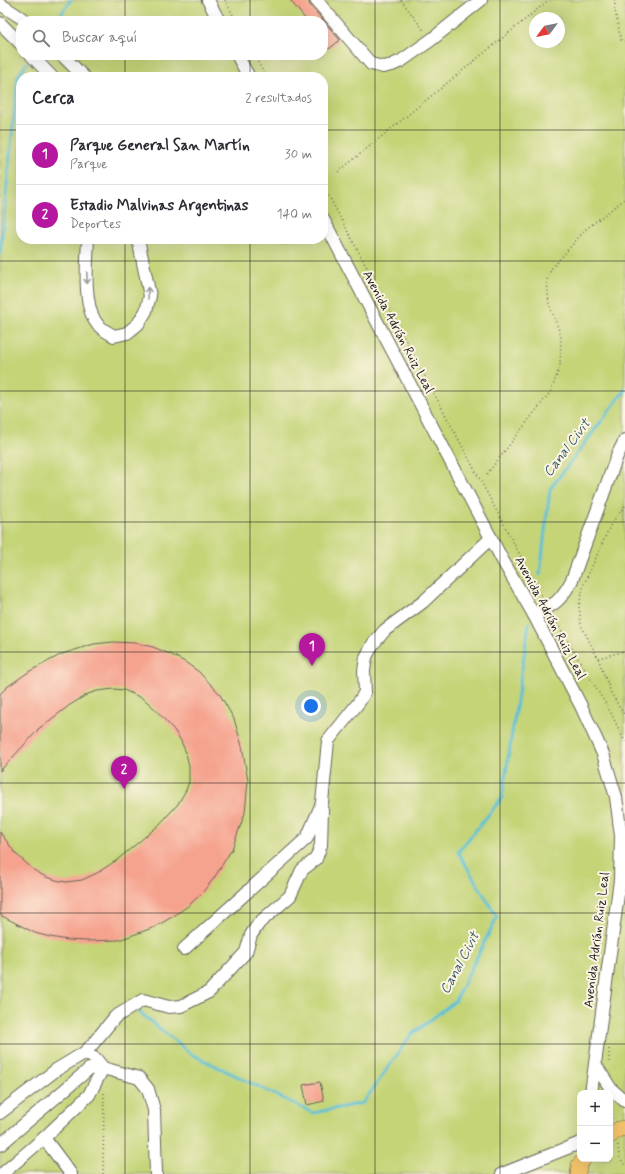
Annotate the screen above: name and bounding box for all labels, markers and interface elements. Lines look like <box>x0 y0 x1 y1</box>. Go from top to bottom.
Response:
north arrow <box>529 12 565 48</box>
search box <box>16 16 328 60</box>
icon: search <box>30 27 52 49</box>
text: Buscar aquí <box>62 28 137 48</box>
text: Cerca <box>32 87 75 109</box>
text: 2 resultados <box>245 90 312 107</box>
text: Parque General San Martín <box>70 136 250 156</box>
text: 1 <box>42 146 48 163</box>
text: 30 m <box>285 146 312 163</box>
text: Parque <box>70 156 107 173</box>
text: Estadio Malvinas Argentinas <box>70 196 248 216</box>
text: 2 <box>42 206 48 223</box>
text: 140 m <box>277 206 312 223</box>
text: Deportes <box>70 216 121 233</box>
street label: Avenida Adrián Ruiz Leal <box>358 268 438 396</box>
one-way arrow <box>84 271 91 284</box>
one-way arrow <box>145 287 152 300</box>
water label: Canal Civit <box>539 414 595 481</box>
street label: Avenida Adrián Ruiz Leal <box>510 554 590 682</box>
pin: 1 <box>299 633 325 666</box>
your location <box>301 696 321 716</box>
pin: 2 <box>111 756 137 789</box>
street label: Avenida Adrián Ruiz Leal <box>580 871 614 1009</box>
water label: Canal Civit <box>436 928 485 997</box>
map controls <box>577 1090 613 1162</box>
button: + <box>577 1090 613 1126</box>
button: − <box>577 1126 613 1162</box>

